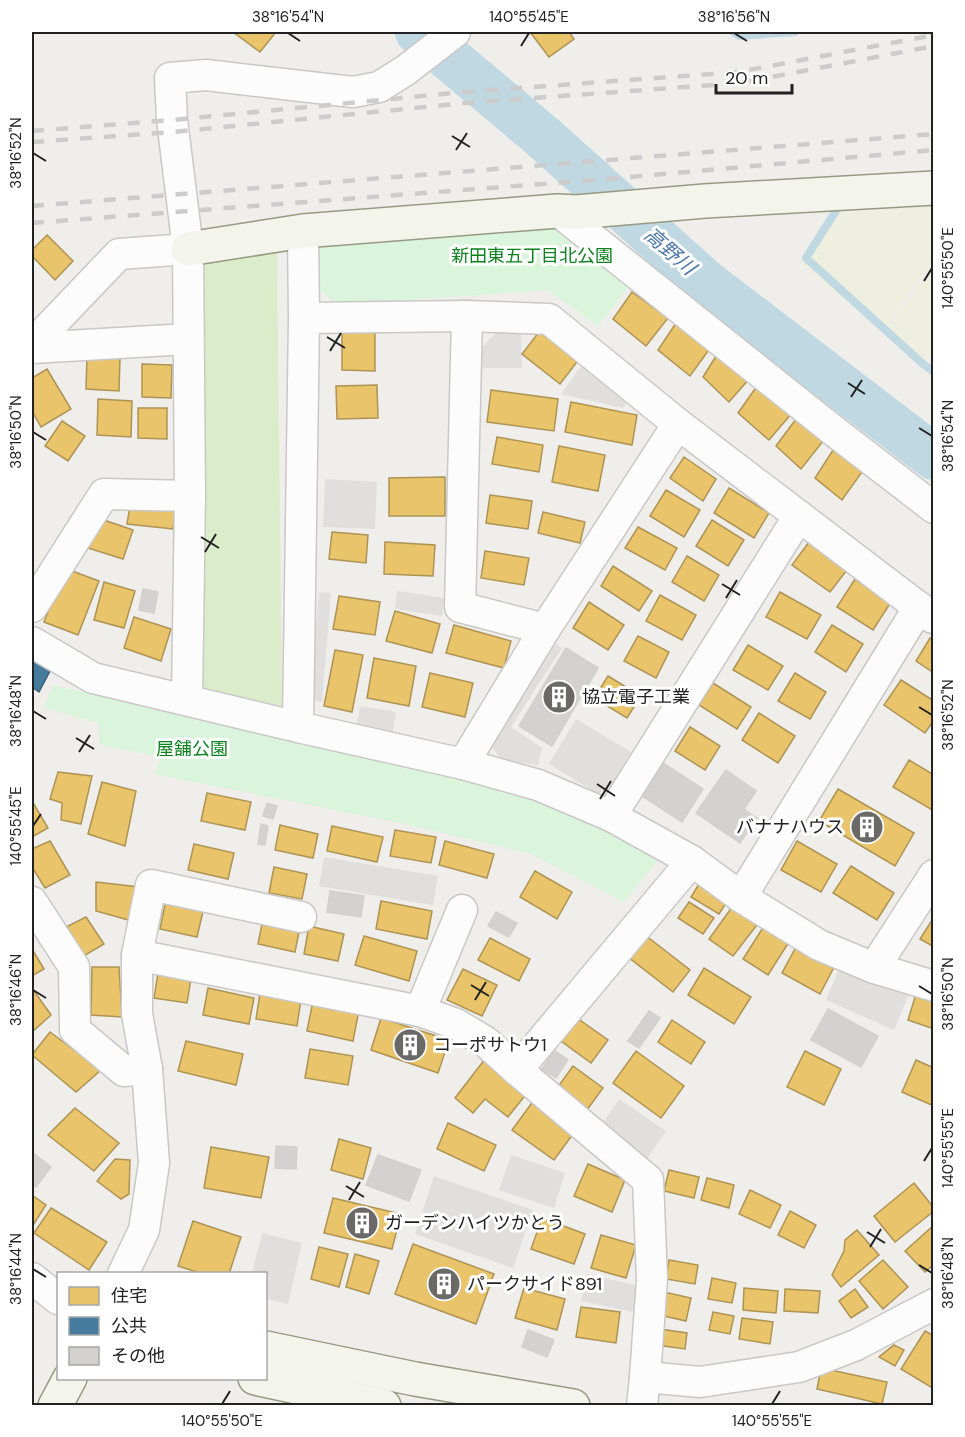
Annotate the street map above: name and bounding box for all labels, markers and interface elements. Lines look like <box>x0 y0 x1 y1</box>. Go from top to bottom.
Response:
text: 38°16'54"N <box>252 7 324 27</box>
text: 140°55'45"E <box>489 7 569 27</box>
text: 38°16'56"N <box>698 7 770 27</box>
scale bar <box>716 57 792 95</box>
text: 20 m <box>725 66 768 90</box>
text: 38°16'52"N <box>6 117 26 189</box>
water label: 高野川 <box>639 222 703 282</box>
text: 140°55'50"E <box>938 227 958 309</box>
park label: 新田東五丁目北公園 <box>451 244 613 268</box>
text: 38°16'50"N <box>6 395 26 469</box>
text: 38°16'54"N <box>938 400 958 472</box>
text: 38°16'48"N <box>6 675 26 747</box>
building icon: 協立電子工業 <box>541 679 577 715</box>
text: 38°16'52"N <box>938 679 958 751</box>
place label: 協立電子工業 <box>582 685 690 709</box>
park label: 屋舗公園 <box>156 737 228 761</box>
text: 140°55'45"E <box>6 786 26 866</box>
building icon: バナナハウス <box>849 809 885 845</box>
place label: バナナハウス <box>736 815 844 839</box>
text: 38°16'46"N <box>6 954 26 1026</box>
text: 38°16'50"N <box>938 957 958 1031</box>
building icon: コーポサトウ1 <box>392 1027 428 1063</box>
place label: コーポサトウ1 <box>433 1033 547 1057</box>
text: 140°55'55"E <box>938 1108 958 1188</box>
building icon: ガーデンハイツかとう <box>344 1205 380 1241</box>
place label: ガーデンハイツかとう <box>385 1211 565 1235</box>
text: 38°16'44"N <box>6 1233 26 1305</box>
text: 38°16'48"N <box>938 1237 958 1309</box>
building icon: パークサイド891 <box>426 1266 462 1302</box>
legend <box>57 1272 267 1380</box>
place label: パークサイド891 <box>467 1272 602 1296</box>
text: 住宅 <box>111 1284 147 1308</box>
text: 公共 <box>111 1314 147 1338</box>
text: その他 <box>111 1344 165 1368</box>
text: 140°55'50"E <box>181 1411 263 1431</box>
text: 140°55'55"E <box>732 1411 812 1431</box>

